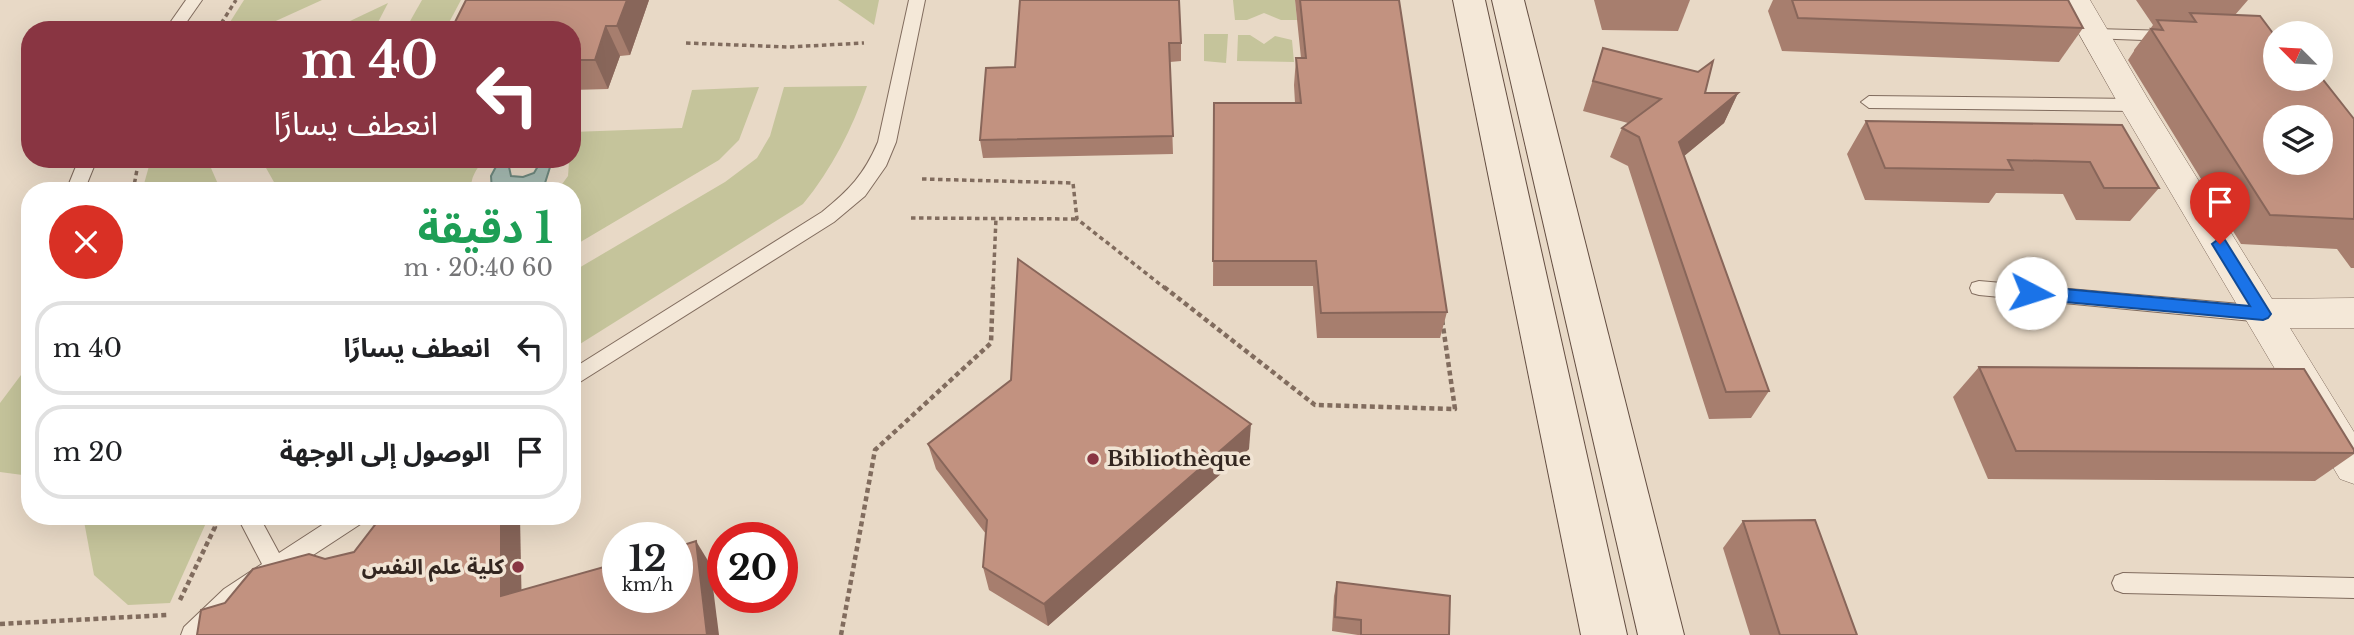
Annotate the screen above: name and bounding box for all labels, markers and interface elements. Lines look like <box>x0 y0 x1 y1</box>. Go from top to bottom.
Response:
north arrow <box>2263 21 2333 91</box>
map controls <box>2263 21 2333 175</box>
text: 40 m <box>301 30 438 91</box>
icon: left <box>462 49 553 140</box>
text: انعطف يسارًا <box>273 104 438 144</box>
button: layers <box>2263 105 2333 175</box>
pin <box>2190 172 2250 244</box>
icon: arrive <box>2201 183 2239 221</box>
text: 1 دقيقة <box>418 202 553 254</box>
button: close <box>49 205 123 279</box>
text: 60 m · 20:40 <box>404 254 553 282</box>
position arrow <box>1994 256 2068 330</box>
icon: left <box>511 329 549 367</box>
text: 40 m <box>53 332 122 364</box>
text: انعطف يسارًا <box>343 332 490 364</box>
icon: arrive <box>511 433 549 471</box>
text: 20 m <box>53 436 123 468</box>
text: الوصول إلى الوجهة <box>280 436 490 468</box>
place label: Bibliothèque <box>1107 446 1251 472</box>
marker: Bibliothèque <box>1085 451 1101 467</box>
speed limit sign: 20 <box>707 522 798 613</box>
text: 12 <box>628 537 667 580</box>
place label: كلية علم النفس <box>362 554 504 582</box>
marker: كلية علم النفس <box>510 559 526 575</box>
text: km/h <box>622 574 673 596</box>

